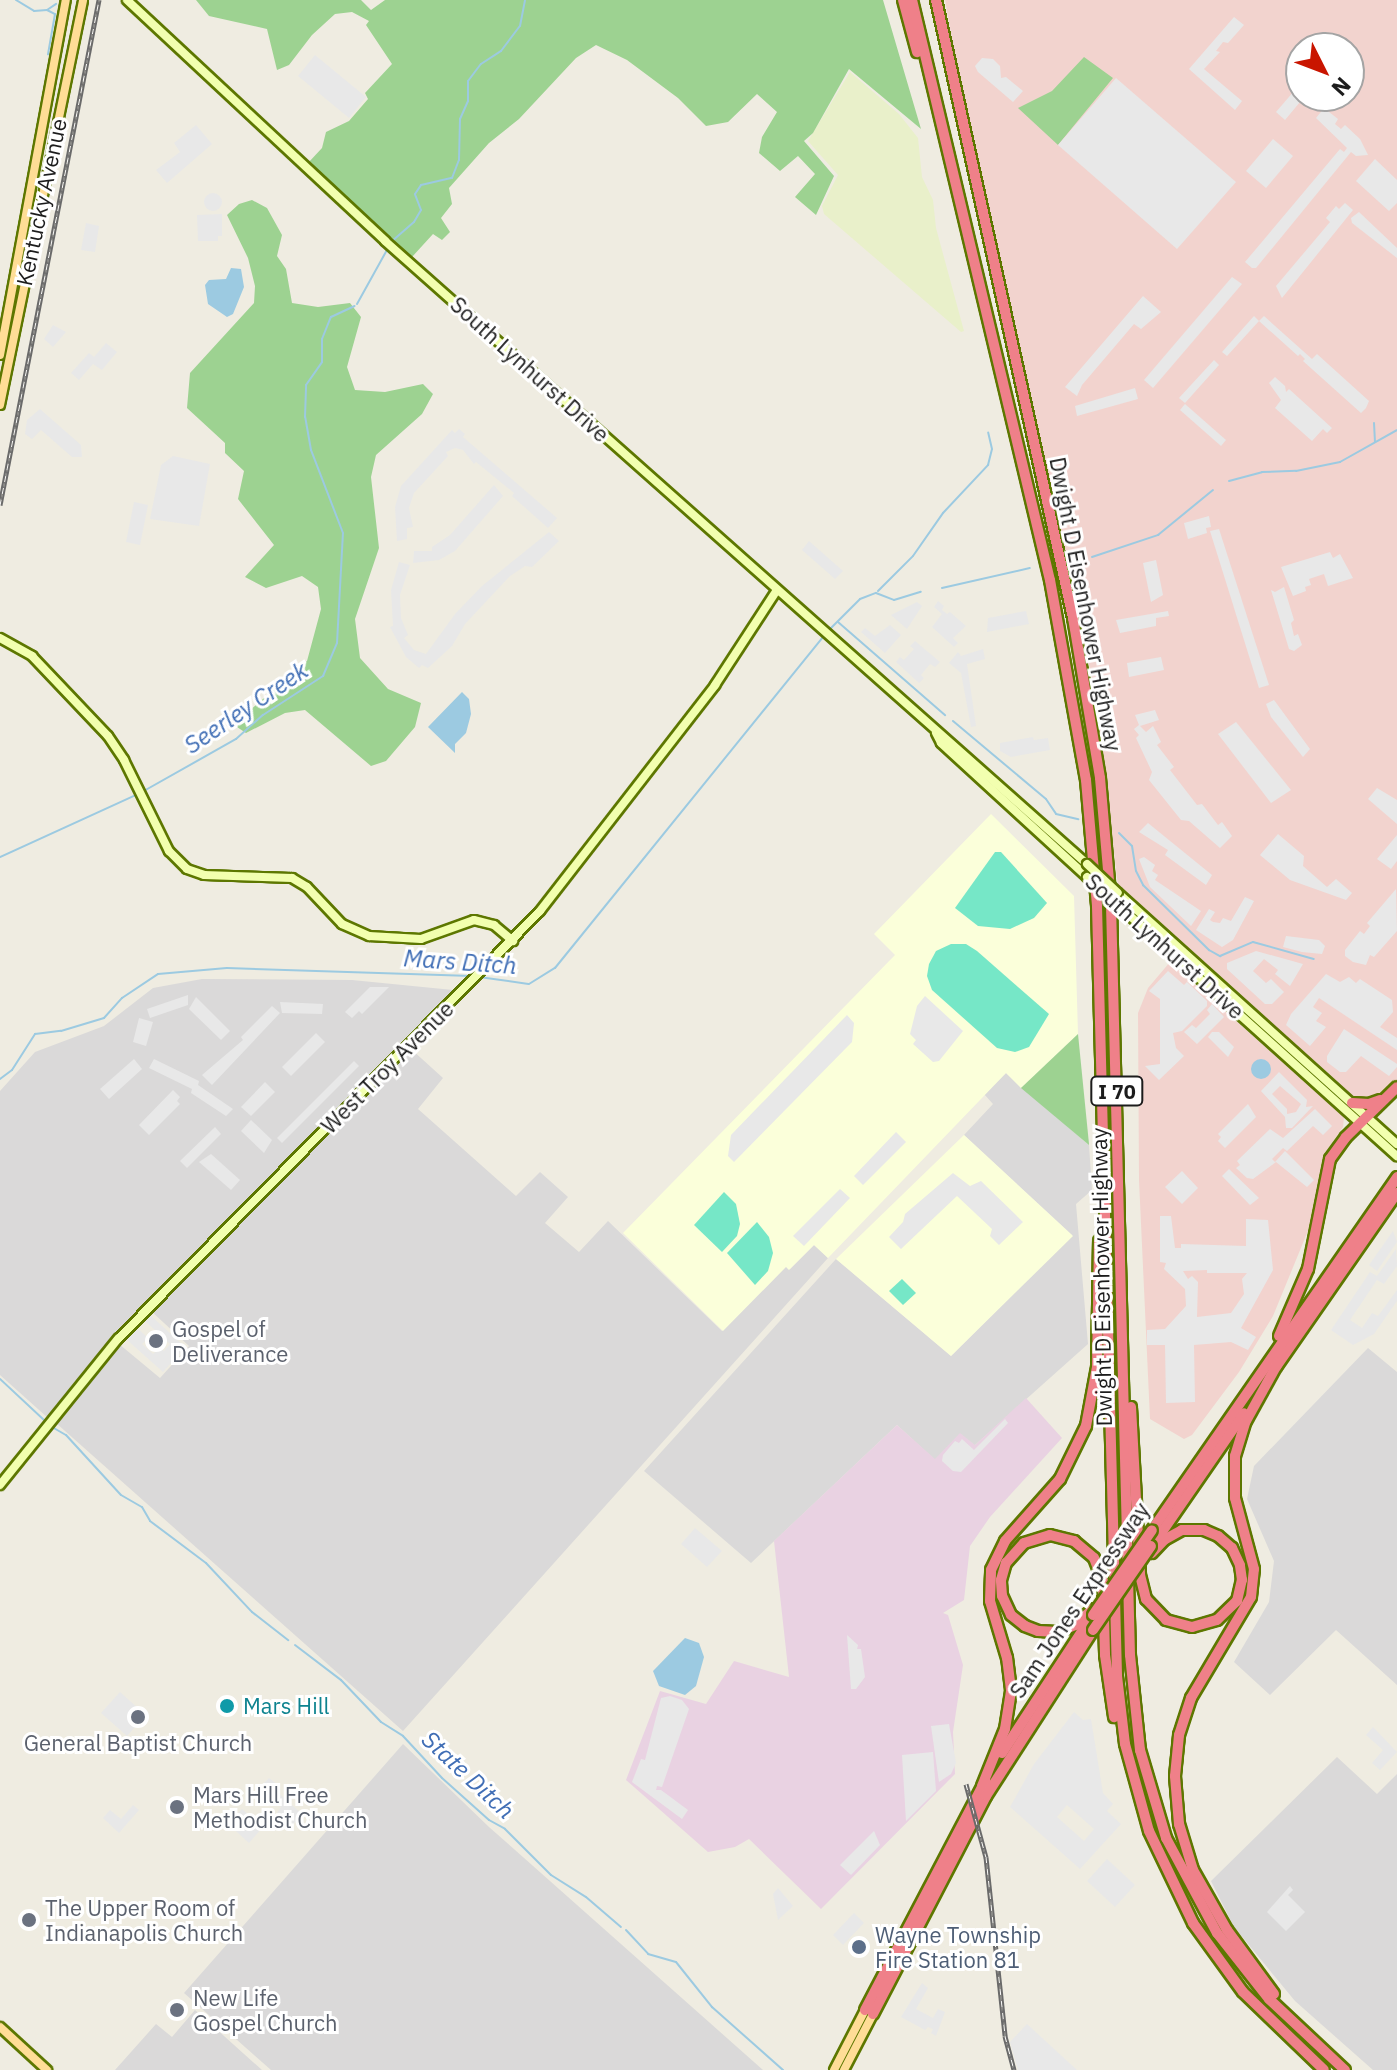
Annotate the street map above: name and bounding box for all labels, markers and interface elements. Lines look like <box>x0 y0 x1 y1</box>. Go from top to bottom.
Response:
north arrow <box>1285 32 1365 112</box>
text: N <box>1326 71 1358 103</box>
street label: Kentucky Avenue <box>10 116 72 288</box>
street label: South Lynhurst Drive <box>445 291 615 447</box>
street label: Dwight D Eisenhower Highway <box>1045 455 1127 753</box>
water label: Seerley Creek <box>179 656 313 760</box>
street label: South Lynhurst Drive <box>1080 868 1250 1024</box>
water label: Mars Ditch <box>402 944 518 980</box>
street label: West Troy Avenue <box>315 995 459 1139</box>
road number: I 70 <box>1089 1075 1145 1107</box>
street label: Dwight D Eisenhower Highway <box>1085 1127 1117 1427</box>
place label: Gospel of Deliverance <box>172 1315 288 1366</box>
marker: Gospel of Deliverance <box>147 1332 165 1350</box>
street label: Sam Jones Expressway <box>1004 1497 1154 1703</box>
place label: Mars Hill <box>243 1693 330 1719</box>
marker: Mars Hill <box>218 1697 236 1715</box>
marker: General Baptist Church <box>129 1708 147 1726</box>
water label: State Ditch <box>416 1725 520 1825</box>
place label: General Baptist Church <box>24 1730 252 1756</box>
place label: Mars Hill Free Methodist Church <box>193 1781 367 1832</box>
marker: Mars Hill Free Methodist Church <box>168 1798 186 1816</box>
place label: The Upper Room of Indianapolis Church <box>45 1894 243 1946</box>
marker: The Upper Room of Indianapolis Church <box>20 1911 38 1929</box>
place label: Wayne Township Fire Station 81 <box>875 1921 1041 1972</box>
marker: Wayne Township Fire Station 81 <box>850 1938 868 1956</box>
place label: New Life Gospel Church <box>193 1984 338 2036</box>
marker: New Life Gospel Church <box>168 2001 186 2019</box>

